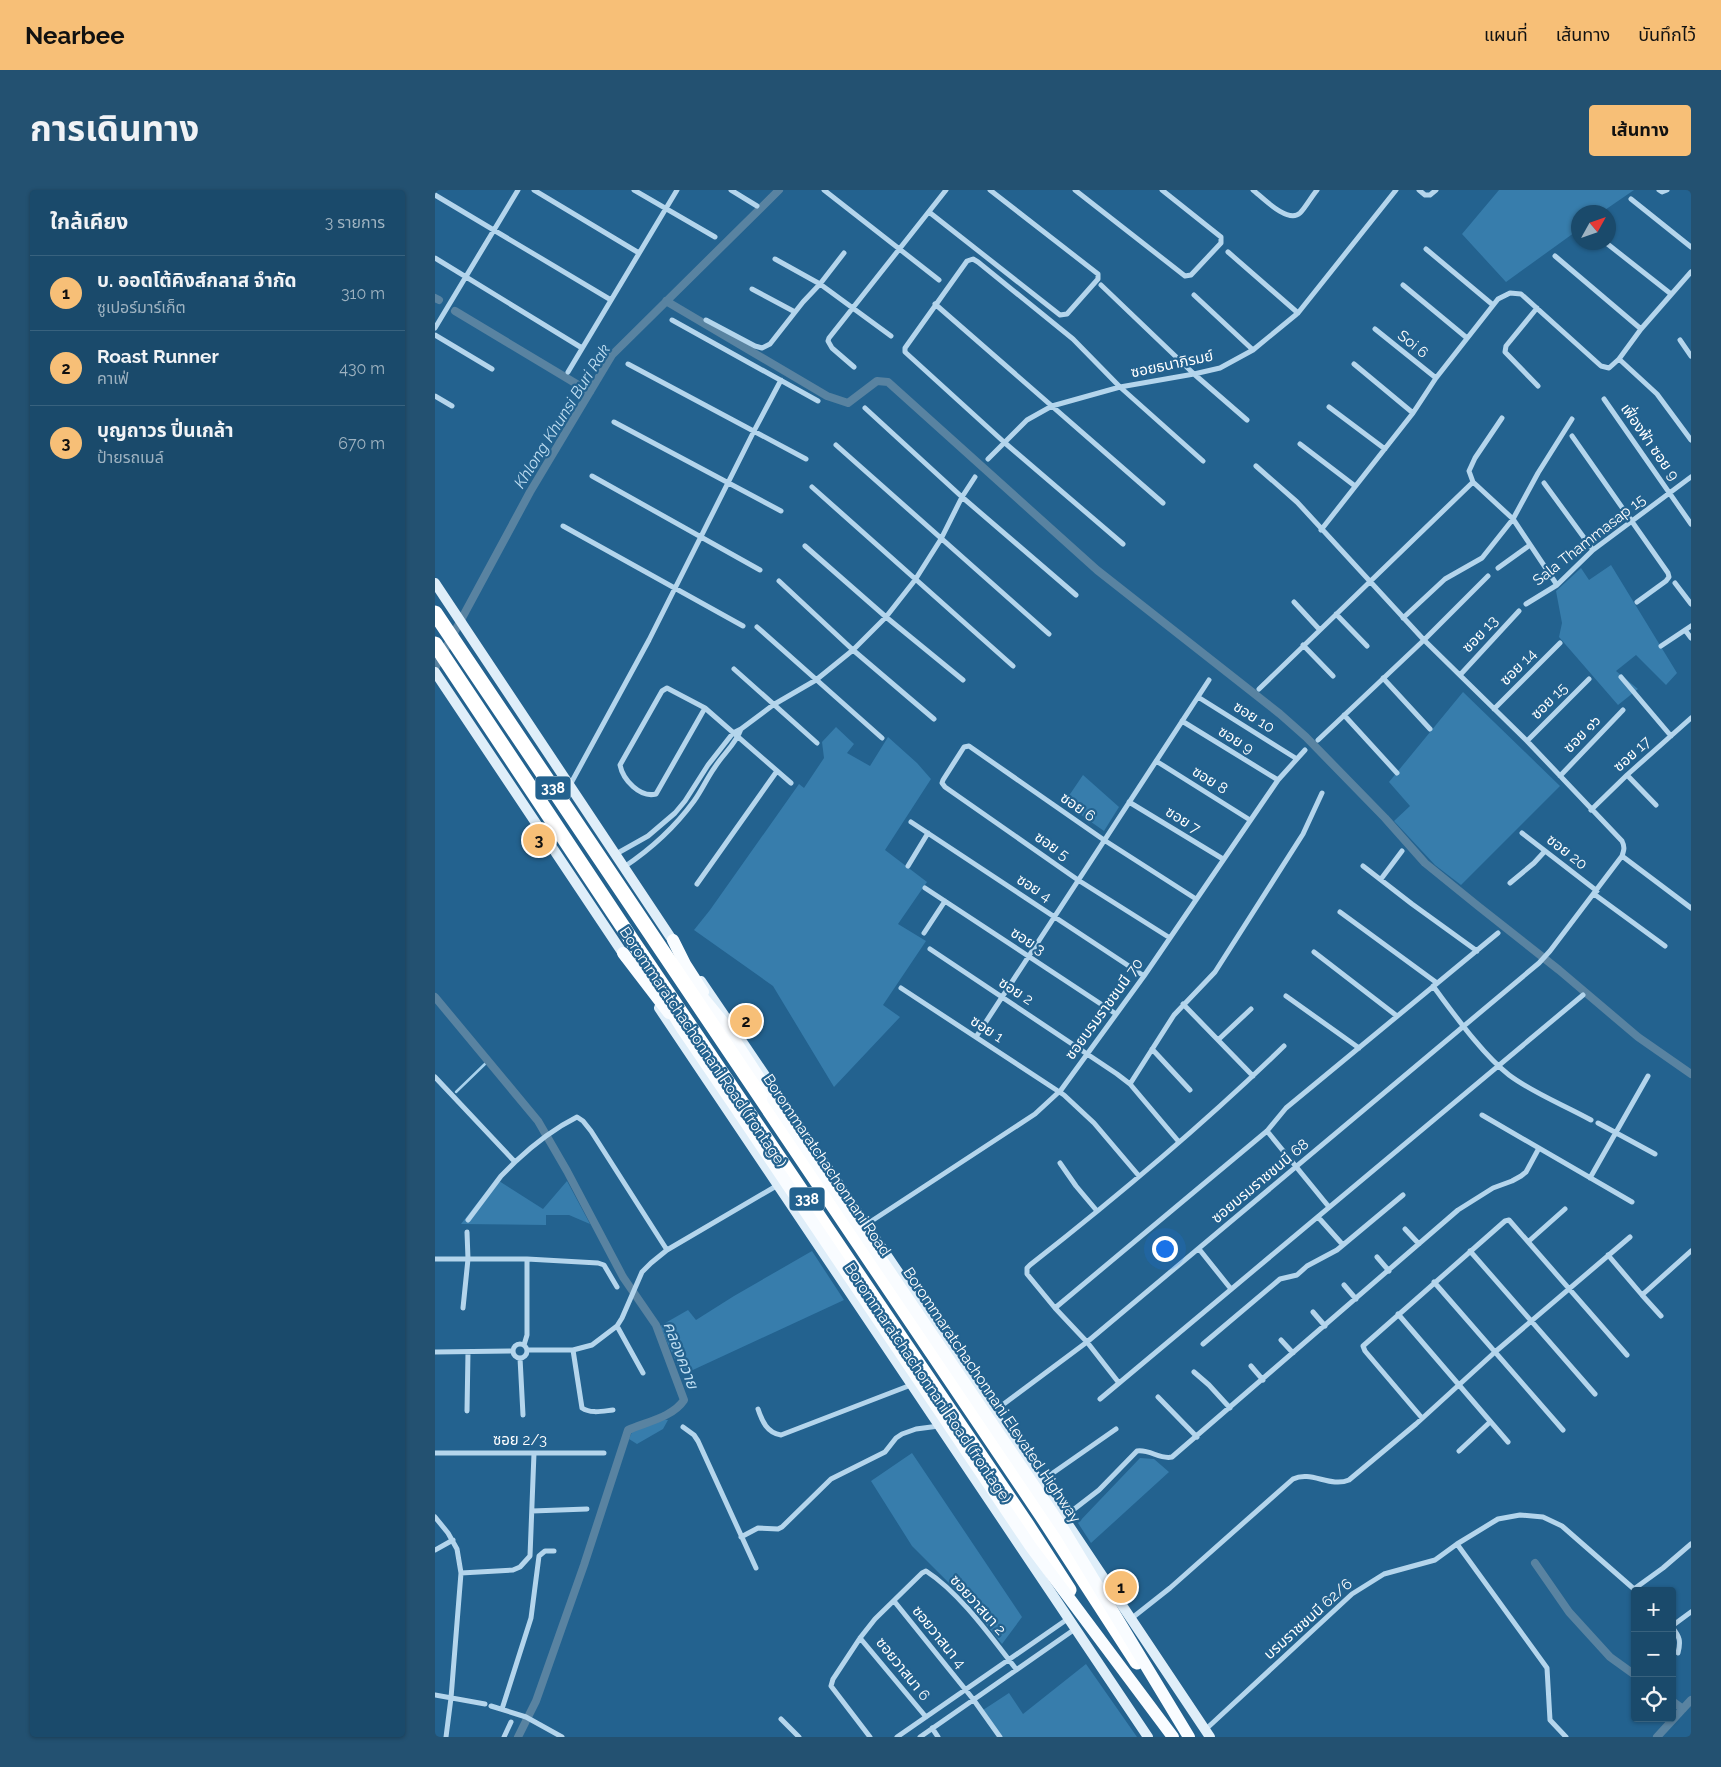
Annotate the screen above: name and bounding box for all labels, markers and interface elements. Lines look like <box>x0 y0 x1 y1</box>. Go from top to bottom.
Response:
text: Nearbee <box>25 21 125 50</box>
text: แผนที่ <box>1484 24 1528 45</box>
text: เส้นทาง <box>1556 24 1610 45</box>
text: บันทึกไว้ <box>1638 24 1696 45</box>
button: เส้นทาง <box>1589 105 1691 156</box>
text: การเดินทาง <box>30 108 199 149</box>
north arrow <box>1571 205 1616 250</box>
text: ใกล้เคียง <box>50 209 128 234</box>
text: 3 รายการ <box>325 213 385 232</box>
text: บ. ออตโต้คิงส์กลาส จำกัด <box>97 269 297 291</box>
text: 1 <box>62 284 70 303</box>
text: 310 m <box>341 284 385 303</box>
text: ซูเปอร์มาร์เก็ต <box>97 298 186 317</box>
street label: Soi 6 <box>1394 326 1432 362</box>
water label: Khlong Khunsi Buri Rak <box>510 340 614 492</box>
text: Roast Runner <box>97 345 219 367</box>
street label: ซอยธนาภิรมย์ <box>1129 346 1215 382</box>
text: 2 <box>61 359 71 378</box>
text: 430 m <box>339 359 385 378</box>
text: คาเฟ่ <box>97 369 129 388</box>
street label: เฟื่องฟ้า ซอย 9 <box>1617 399 1685 484</box>
text: บุญถาวร ปิ่นเกล้า <box>97 419 233 441</box>
text: 3 <box>62 434 70 453</box>
text: 670 m <box>338 434 385 453</box>
text: ป้ายรถเมล์ <box>97 448 164 467</box>
street label: Sala Thammasap 15 <box>1529 490 1649 590</box>
street label: ซอย 13 <box>1458 612 1502 656</box>
street label: ซอย 14 <box>1496 645 1540 689</box>
street label: ซอย 15 <box>1527 679 1571 723</box>
street label: ซอย 10 <box>1230 697 1278 737</box>
street label: ซอย ๑๖ <box>1560 711 1604 757</box>
street label: ซอย 9 <box>1215 722 1257 758</box>
street label: ซอย 17 <box>1610 733 1654 775</box>
street label: ซอย 8 <box>1189 762 1231 798</box>
road number: 338 <box>535 776 571 800</box>
street label: ซอย 6 <box>1057 789 1099 825</box>
street label: ซอย 7 <box>1162 802 1204 838</box>
pin: 3 <box>523 821 555 859</box>
street label: ซอย 5 <box>1031 828 1073 864</box>
street label: ซอย 20 <box>1543 831 1591 873</box>
street label: ซอย 4 <box>1013 870 1055 906</box>
street label: Borommaratchachonnani Road (frontage) <box>616 923 790 1171</box>
street label: ซอย 3 <box>1007 923 1049 959</box>
street label: ซอยบรมราชชนนี 70 <box>1061 955 1147 1063</box>
street label: ซอย 2 <box>995 973 1037 1009</box>
pin: 2 <box>730 1002 762 1040</box>
street label: ซอย 1 <box>967 1012 1008 1047</box>
street label: Borommaratchachonnani Road <box>759 1071 895 1259</box>
street label: ซอยบรมราชชนนี 68 <box>1208 1135 1312 1227</box>
road number: 338 <box>789 1188 825 1211</box>
your location <box>1152 1236 1178 1262</box>
street label: Borommaratchachonnani Road (frontage) <box>841 1259 1015 1507</box>
street label: Borommaratchachonnani Elevated Highway <box>899 1264 1085 1526</box>
water label: คลองควาย <box>660 1319 703 1393</box>
street label: ซอย 2/3 <box>493 1431 547 1449</box>
pin: 1 <box>1105 1568 1137 1606</box>
street label: ซอยวาสนา 2 <box>946 1571 1010 1639</box>
street label: บรมราชชนนี 62/6 <box>1260 1575 1356 1663</box>
map controls <box>1631 1587 1676 1722</box>
button: + <box>1631 1587 1676 1632</box>
street label: ซอยวาสนา 4 <box>908 1602 970 1672</box>
button: − <box>1631 1632 1676 1677</box>
street label: ซอยวาสนา 6 <box>872 1634 934 1704</box>
button: locate <box>1631 1677 1676 1722</box>

